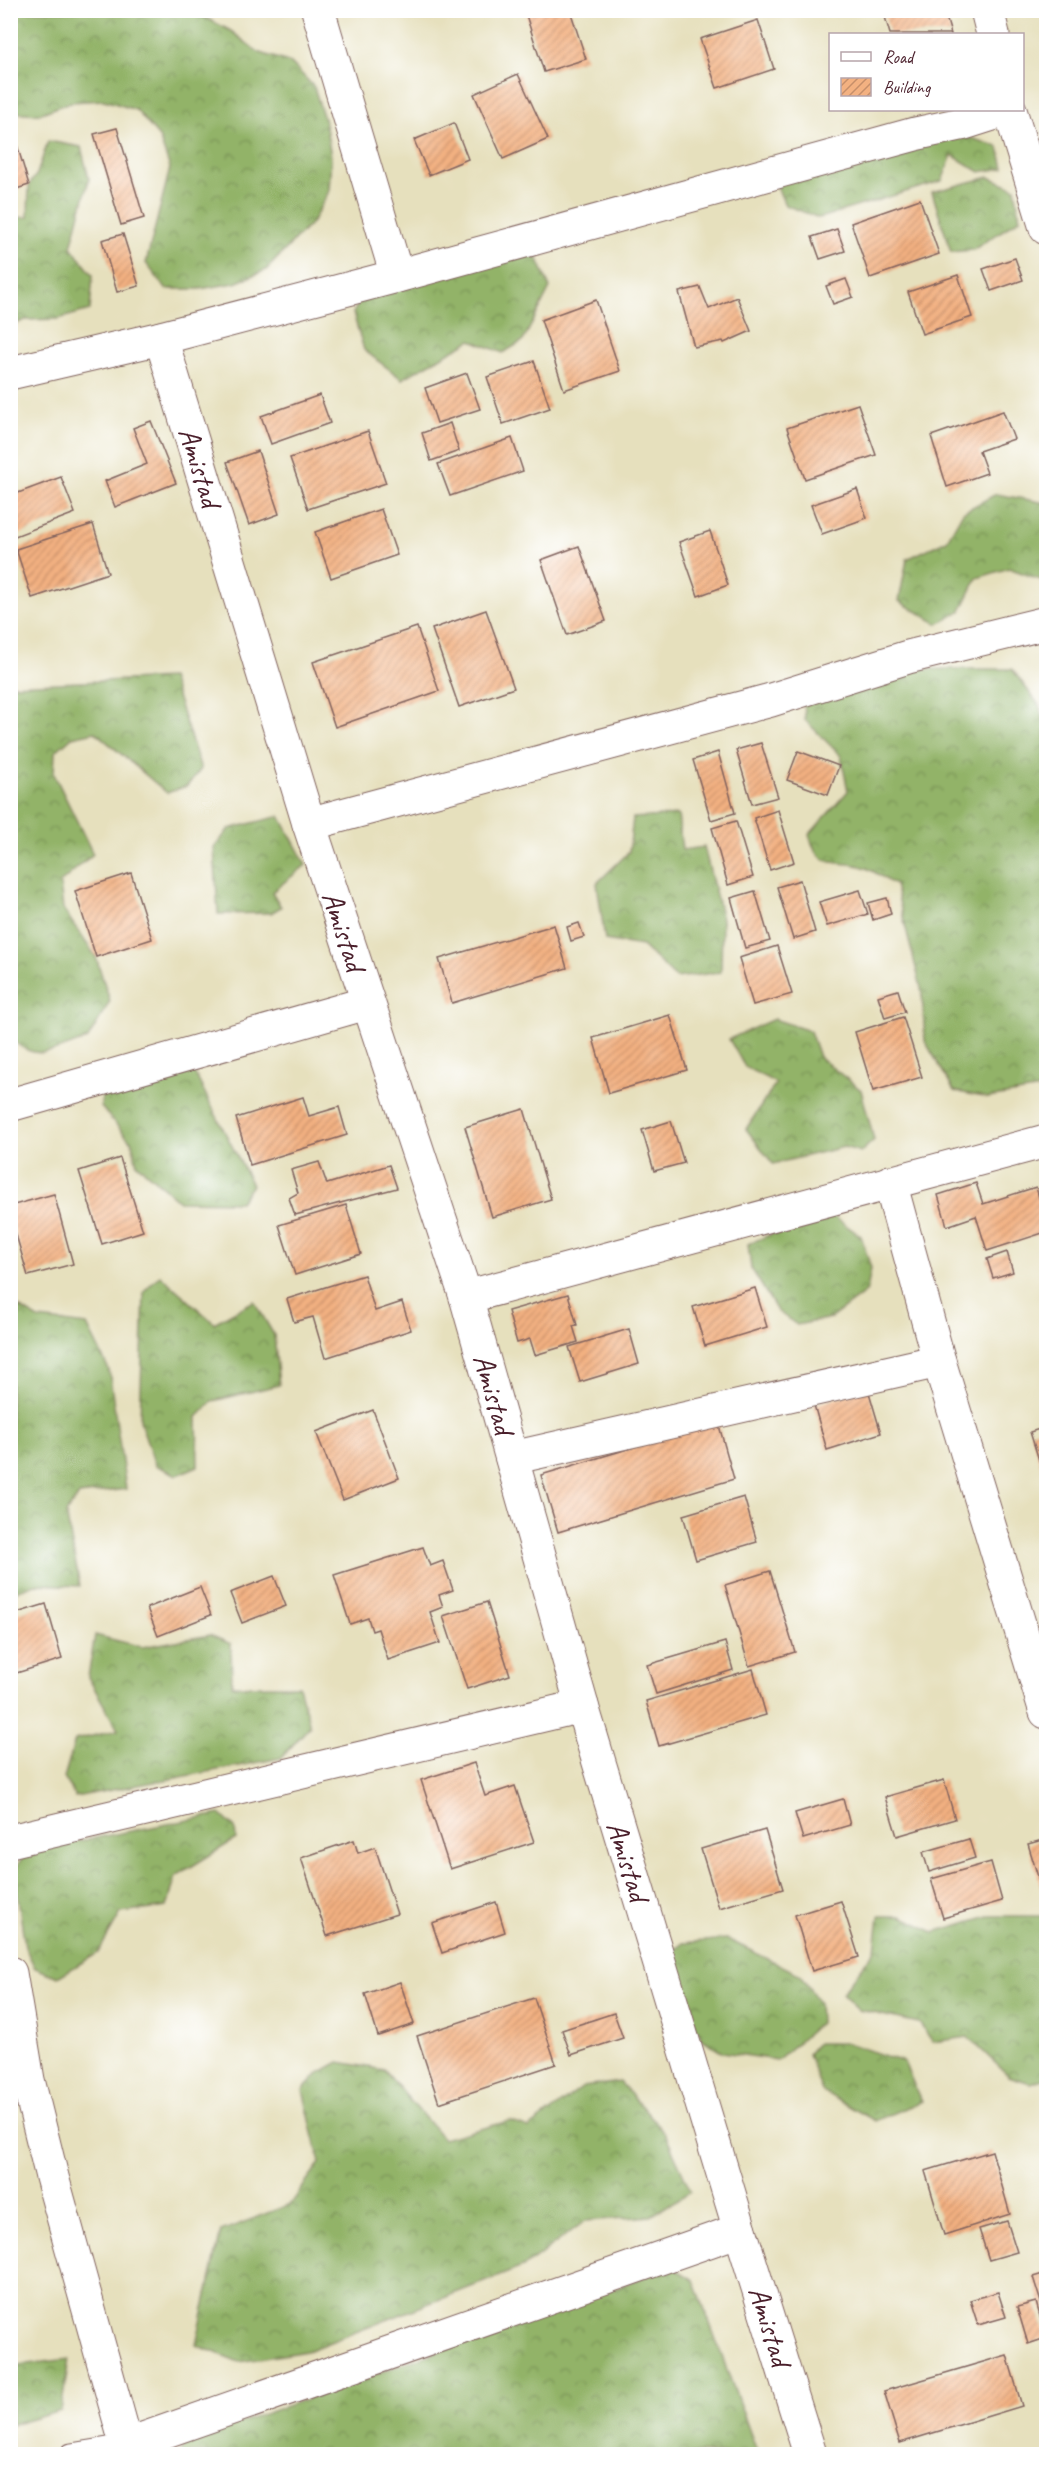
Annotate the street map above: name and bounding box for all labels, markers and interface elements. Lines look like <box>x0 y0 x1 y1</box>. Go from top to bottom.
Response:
legend <box>829 33 1024 111</box>
text: Road <box>883 46 916 68</box>
text: Building <box>883 76 932 98</box>
street label: Amistad <box>170 422 231 516</box>
street label: Amistad <box>313 886 376 980</box>
street label: Amistad <box>465 1350 525 1442</box>
street label: Amistad <box>598 1816 659 1910</box>
street label: Amistad <box>740 2281 801 2375</box>

